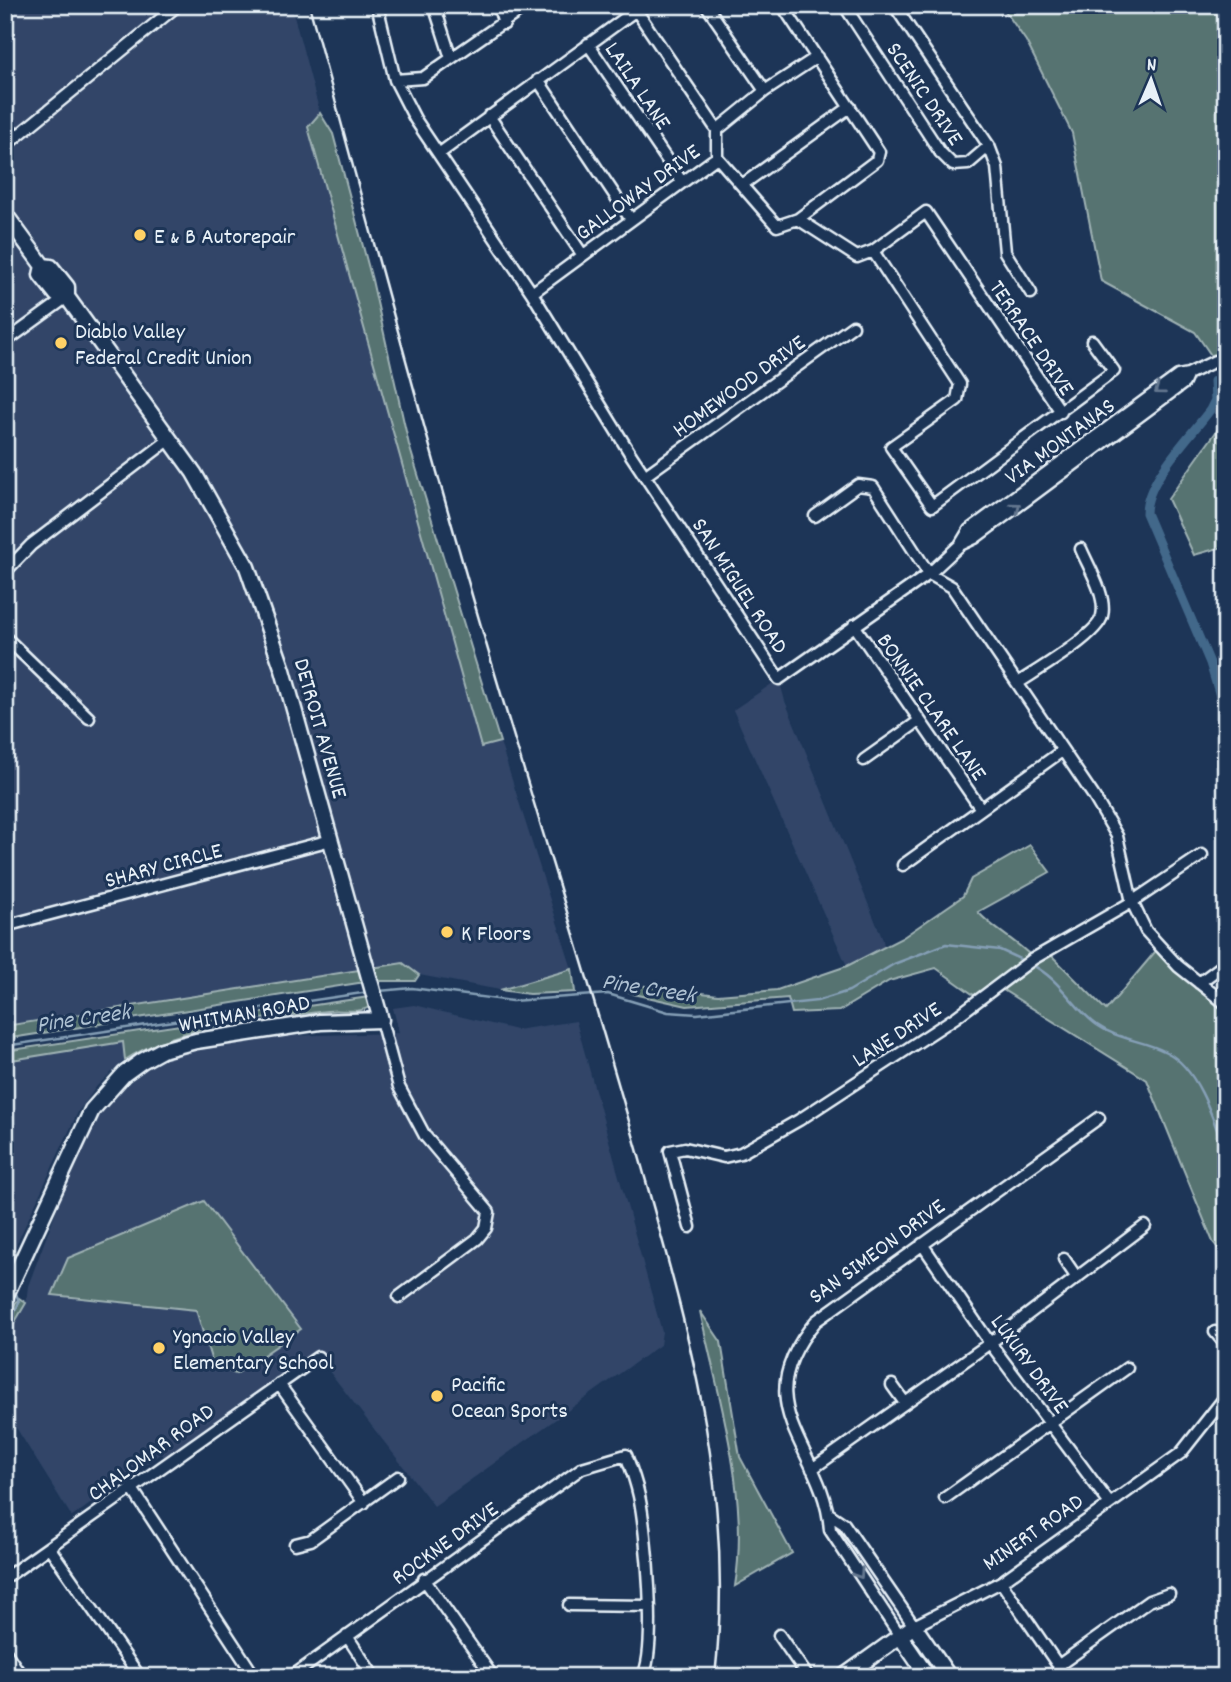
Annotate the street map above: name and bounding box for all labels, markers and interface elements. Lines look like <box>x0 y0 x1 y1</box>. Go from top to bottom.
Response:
street label: LAILA LANE <box>594 36 678 138</box>
street label: SCENIC DRIVE <box>876 36 970 154</box>
north arrow <box>1116 46 1186 116</box>
text: N <box>1146 53 1157 80</box>
street label: GALLOWAY DRIVE <box>570 137 709 250</box>
place label: E & B Autorepair <box>154 222 296 255</box>
marker: E & B Autorepair <box>132 227 148 243</box>
street label: TERRACE DRIVE <box>979 274 1081 404</box>
place label: Diablo Valley Federal Credit Union <box>75 317 252 376</box>
street label: HOMEWOOD DRIVE <box>667 328 814 447</box>
marker: Diablo Valley Federal Credit Union <box>53 335 69 351</box>
one-way arrow <box>1154 382 1167 394</box>
street label: VIA MONTANAS <box>999 391 1123 494</box>
one-way arrow <box>1008 503 1021 516</box>
street label: SAN MIGUEL ROAD <box>682 512 795 662</box>
street label: BONNIE CLARE LANE <box>867 627 994 789</box>
street label: DETROIT AVENUE <box>283 655 355 803</box>
street label: SHARY CIRCLE <box>102 836 227 899</box>
place label: K Floors <box>461 919 531 952</box>
marker: K Floors <box>439 924 455 940</box>
water label: Pine Creek <box>599 966 700 1014</box>
street label: WHITMAN ROAD <box>176 988 313 1043</box>
street label: LANE DRIVE <box>847 994 950 1077</box>
water label: Pine Creek <box>34 996 135 1043</box>
street label: SAN SIMEON DRIVE <box>803 1192 954 1314</box>
street label: LUXURY DRIVE <box>981 1308 1076 1422</box>
place label: Ygnacio Valley Elementary School <box>173 1322 334 1381</box>
marker: Ygnacio Valley Elementary School <box>151 1340 167 1356</box>
place label: Pacific Ocean Sports <box>451 1370 568 1429</box>
marker: Pacific Ocean Sports <box>429 1388 445 1404</box>
street label: CHALOMAR ROAD <box>82 1396 222 1511</box>
street label: MINERT ROAD <box>977 1487 1091 1581</box>
street label: ROCKNE DRIVE <box>386 1494 507 1595</box>
one-way arrow <box>851 1566 863 1579</box>

